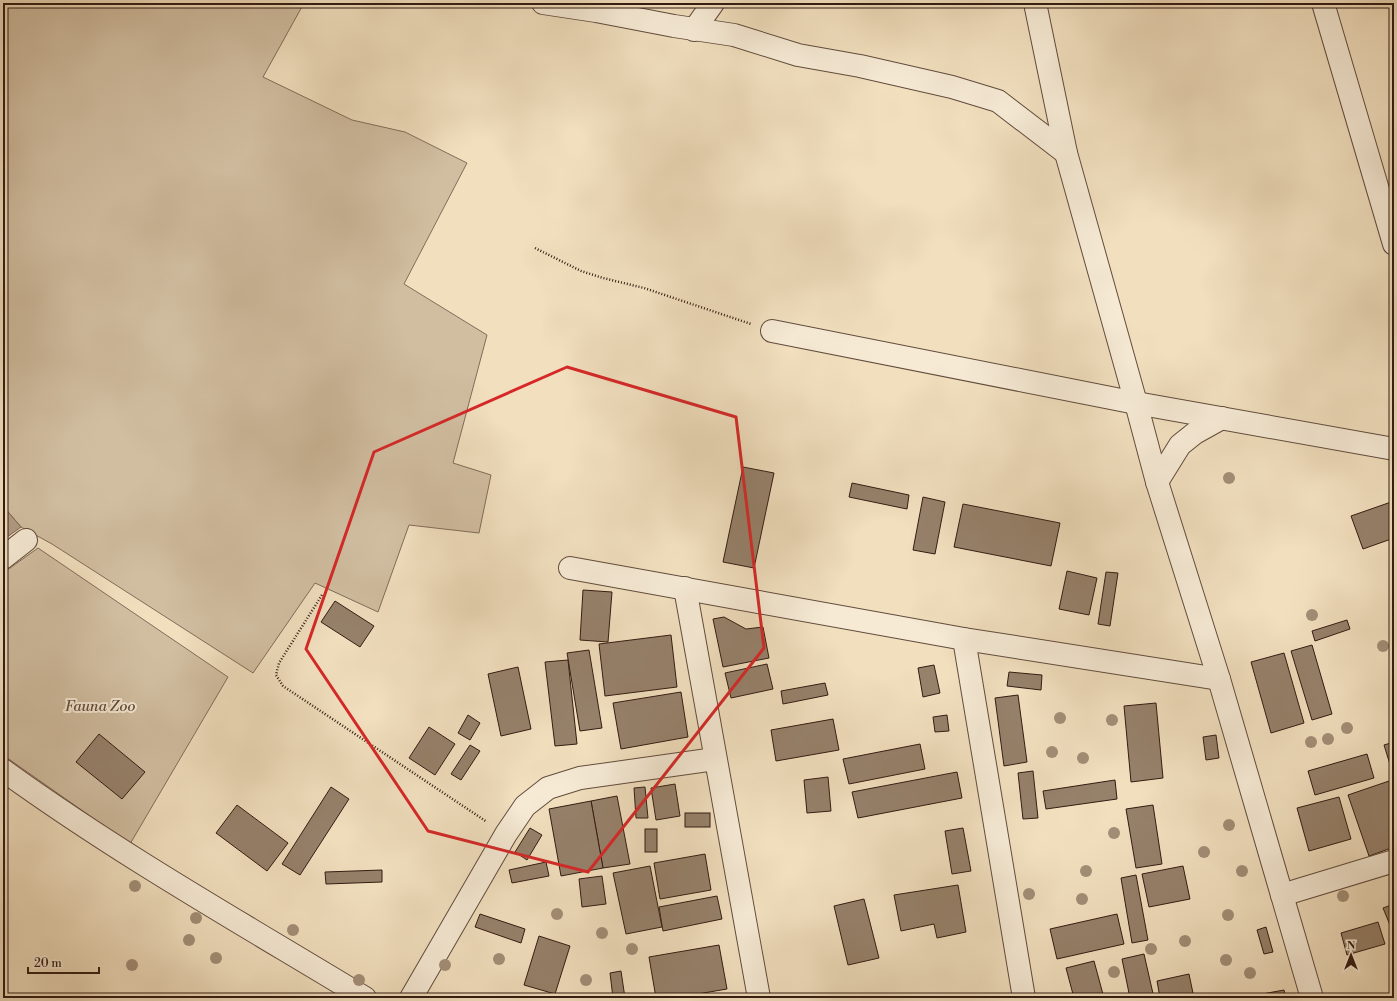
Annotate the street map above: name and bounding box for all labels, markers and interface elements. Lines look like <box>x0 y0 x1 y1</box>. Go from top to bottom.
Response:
park label: Fauna Zoo <box>65 697 135 716</box>
north arrow <box>1331 935 1371 975</box>
text: N <box>1347 939 1356 953</box>
scale bar <box>28 949 99 975</box>
text: 20 m <box>34 956 62 971</box>

